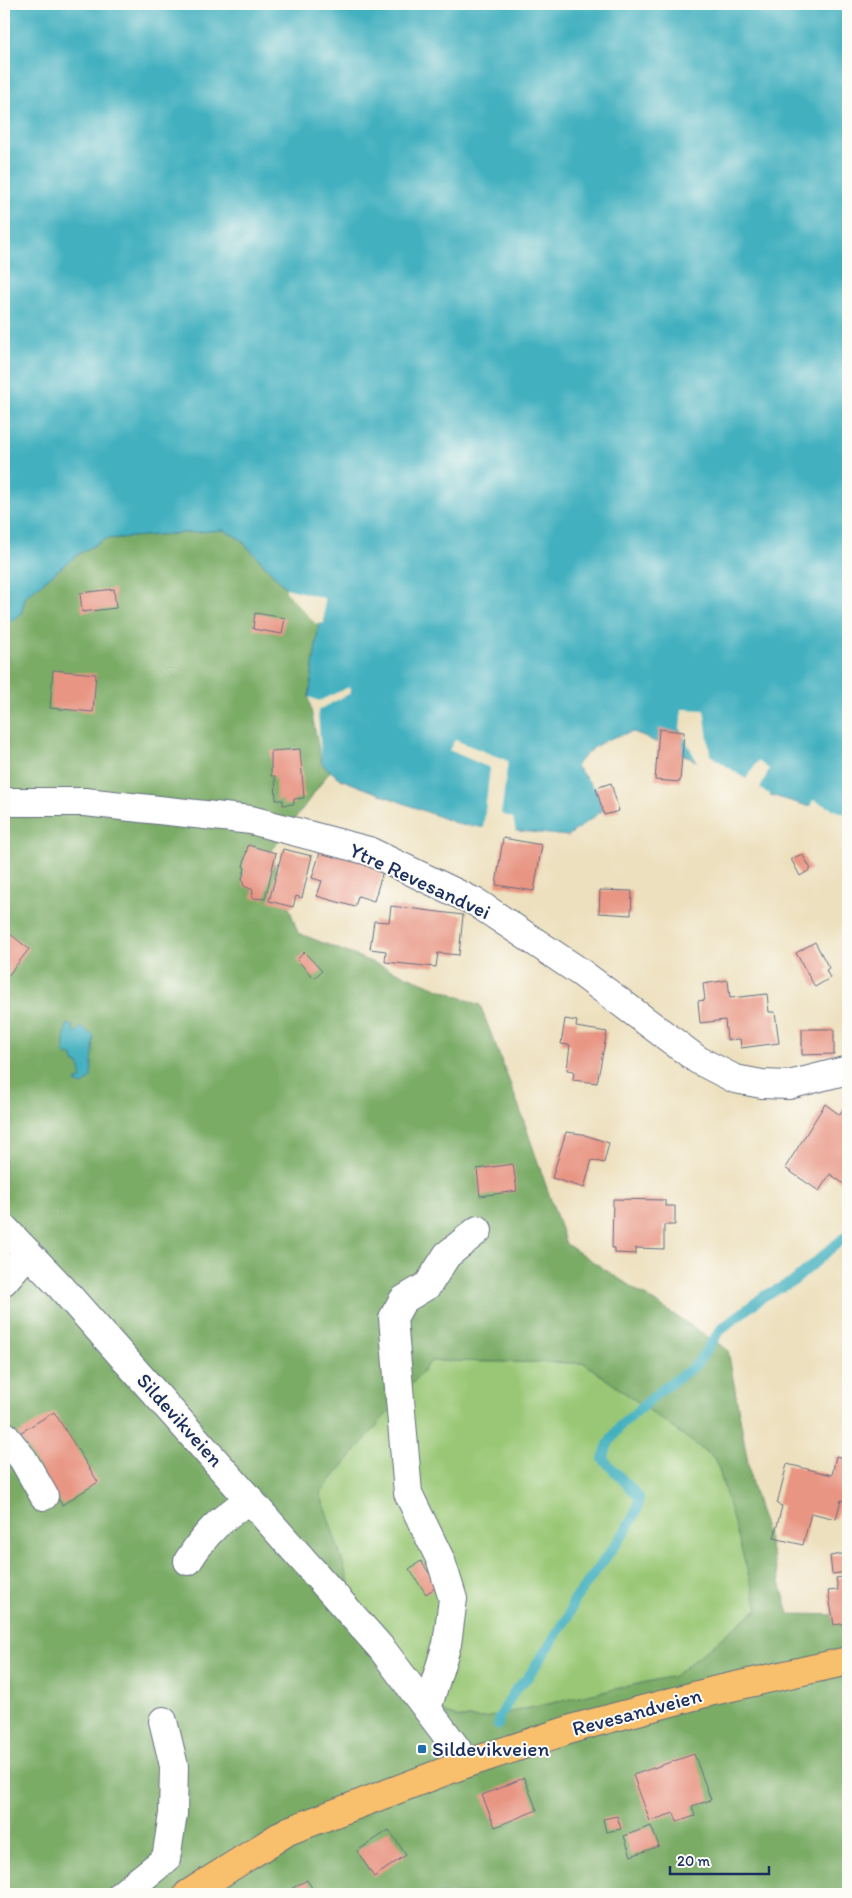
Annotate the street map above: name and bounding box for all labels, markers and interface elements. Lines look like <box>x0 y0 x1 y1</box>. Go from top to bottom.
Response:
street label: Ytre Revesandvei <box>346 837 495 924</box>
street label: Sildevikveien <box>132 1368 229 1472</box>
street label: Revesandveien <box>569 1682 705 1741</box>
place label: Sildevikveien <box>432 1736 549 1761</box>
marker: Sildevikveien <box>416 1743 428 1755</box>
scale bar <box>670 1843 768 1875</box>
text: 20 m <box>677 1852 711 1870</box>

